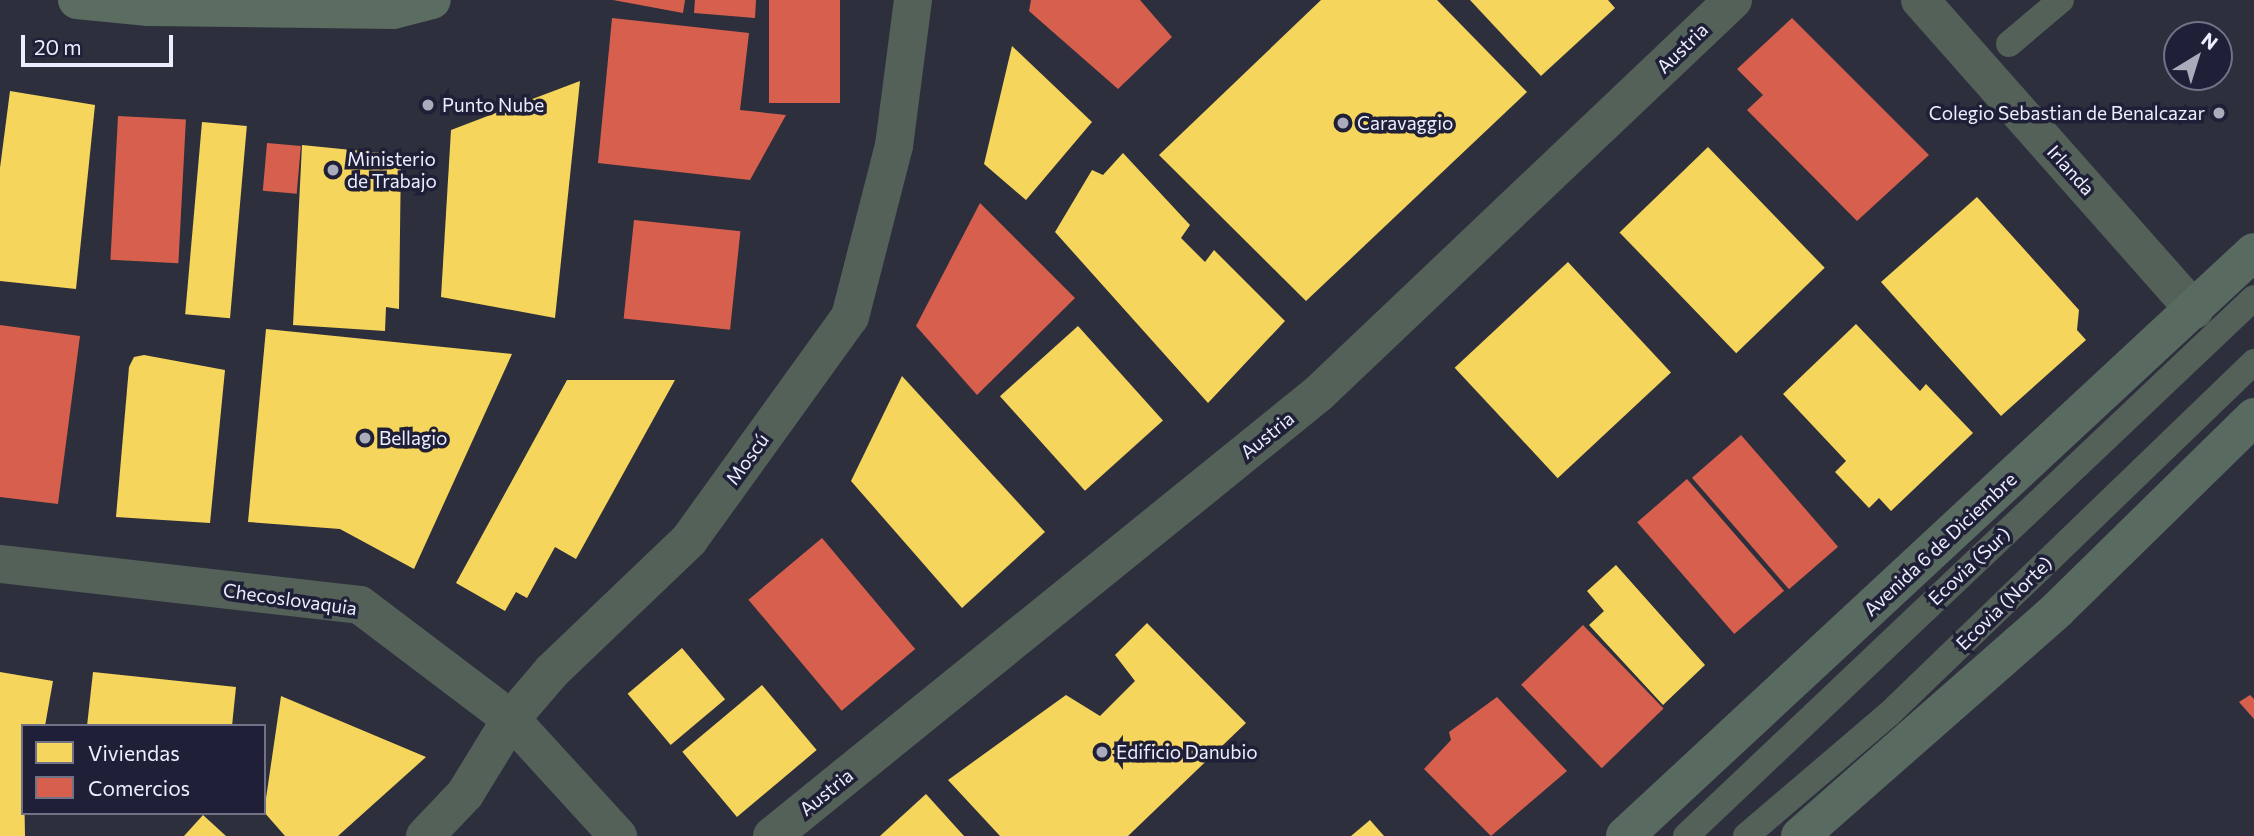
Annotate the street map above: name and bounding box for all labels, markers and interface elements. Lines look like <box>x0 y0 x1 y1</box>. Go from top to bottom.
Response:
street label: Austria <box>1652 18 1712 78</box>
scale bar <box>24 21 177 65</box>
north arrow <box>2163 21 2233 91</box>
text: N <box>2197 27 2223 54</box>
text: 20 m <box>34 34 82 59</box>
place label: Punto Nube <box>442 94 544 116</box>
marker: Punto Nube <box>420 97 436 113</box>
place label: Colegio Sebastian de Benalcazar <box>1929 102 2205 124</box>
marker: Colegio Sebastian de Benalcazar <box>2211 105 2227 121</box>
place label: Caravaggio <box>1357 112 1453 134</box>
marker: Caravaggio <box>1335 115 1351 131</box>
street label: Irlanda <box>2043 140 2099 200</box>
place label: Ministerio de Trabajo <box>347 148 437 192</box>
marker: Ministerio de Trabajo <box>325 162 341 178</box>
street label: Austria <box>1236 407 1298 463</box>
place label: Bellagio <box>379 427 447 449</box>
street label: Moscú <box>721 429 773 489</box>
marker: Bellagio <box>357 430 373 446</box>
street label: Avenida 6 de Diciembre <box>1859 467 2021 621</box>
street label: Ecovia (Sur) <box>1923 522 2015 610</box>
street label: Ecovia (Norte) <box>1951 551 2057 655</box>
street label: Checoslovaquia <box>222 578 358 620</box>
legend <box>21 724 266 815</box>
text: Viviendas <box>88 740 180 765</box>
place label: Edificio Danubio <box>1116 741 1258 763</box>
marker: Edificio Danubio <box>1094 744 1110 760</box>
street label: Austria <box>795 764 857 820</box>
text: Comercios <box>88 775 190 800</box>

